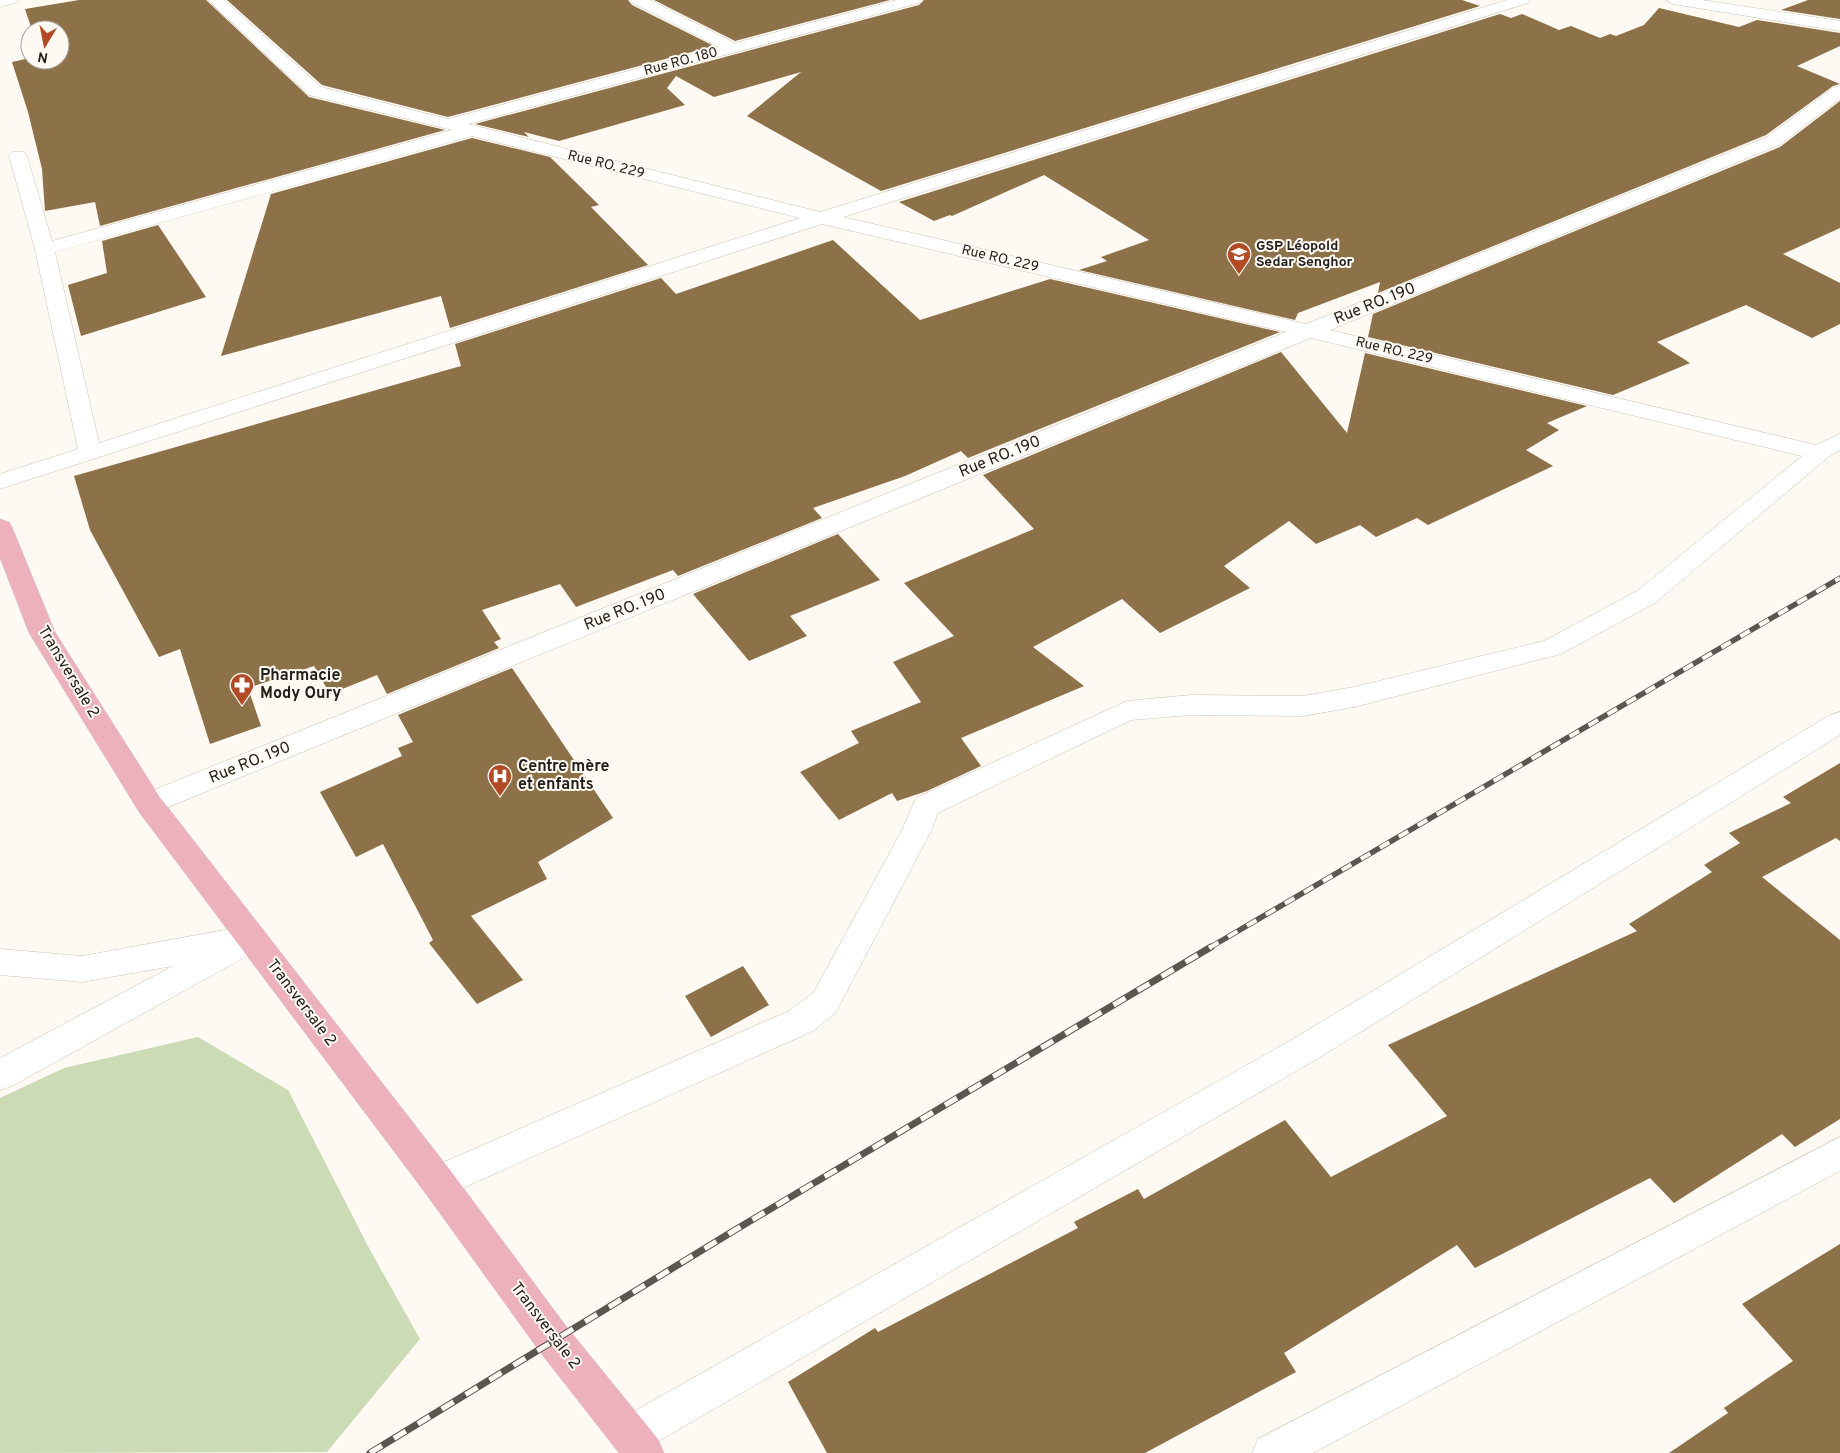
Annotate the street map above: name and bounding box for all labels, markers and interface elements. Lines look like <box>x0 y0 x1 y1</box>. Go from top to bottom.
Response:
north arrow <box>20 20 70 70</box>
street label: Rue RO. 180 <box>642 44 720 80</box>
text: N <box>37 47 49 66</box>
street label: Rue RO. 229 <box>566 147 646 183</box>
place label: GSP Léopold Sedar Senghor <box>1256 238 1352 271</box>
school or university icon: GSP Léopold Sedar Senghor <box>1226 241 1252 275</box>
street label: Rue RO. 229 <box>960 242 1040 276</box>
street label: Rue RO. 190 <box>1331 279 1419 329</box>
street label: Rue RO. 229 <box>1354 334 1434 368</box>
street label: Rue RO. 190 <box>956 432 1044 482</box>
street label: Rue RO. 190 <box>581 585 669 635</box>
street label: Transversale 2 <box>33 622 103 722</box>
place label: Pharmacie Mody Oury <box>260 666 341 704</box>
pharmacy icon: Pharmacie Mody Oury <box>229 672 255 706</box>
street label: Rue RO. 190 <box>206 738 294 788</box>
place label: Centre mère et enfants <box>518 757 610 795</box>
hospital icon: Centre mère et enfants <box>487 763 513 797</box>
street label: Transversale 2 <box>262 956 340 1050</box>
street label: Transversale 2 <box>506 1279 584 1373</box>

